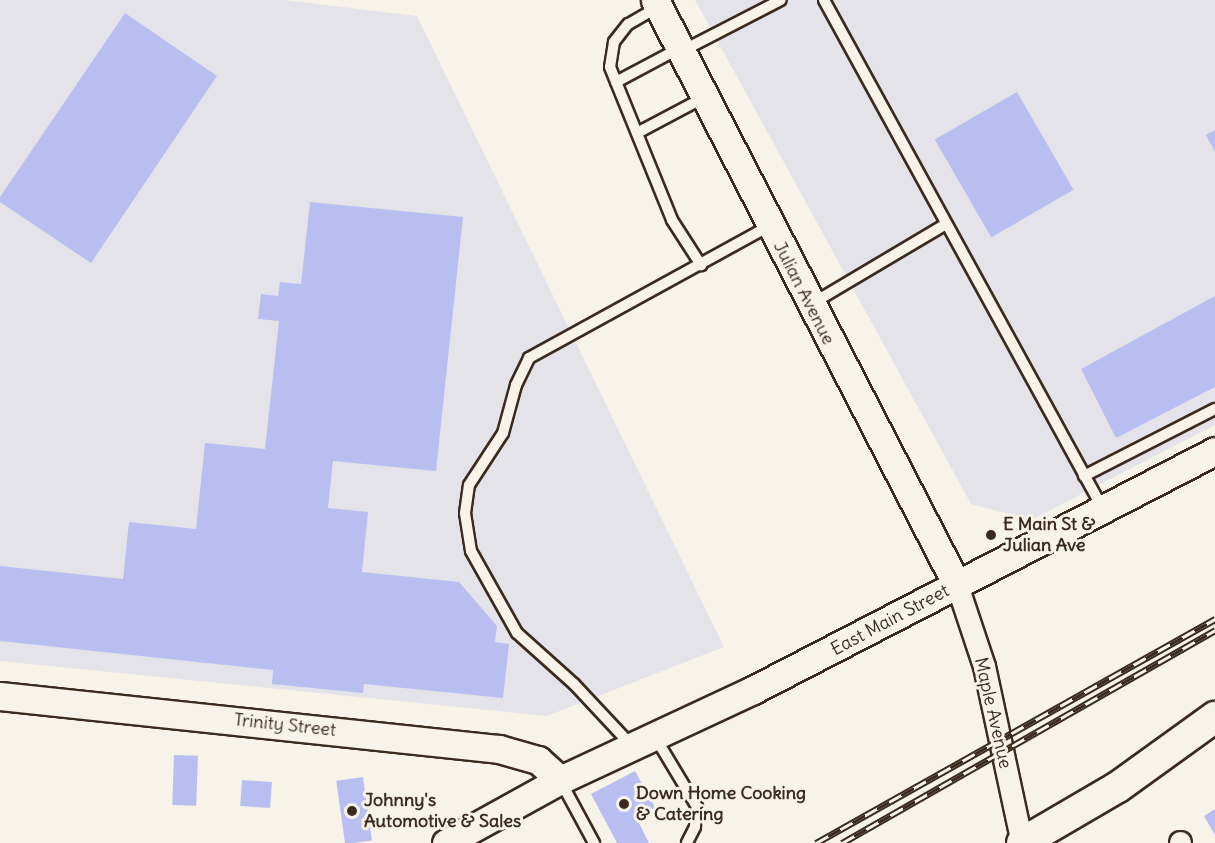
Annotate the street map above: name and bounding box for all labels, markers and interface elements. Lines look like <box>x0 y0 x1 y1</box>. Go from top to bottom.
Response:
street label: Julian Avenue <box>769 238 839 348</box>
place label: E Main St & Julian Ave <box>1003 514 1095 556</box>
marker: E Main St & Julian Ave <box>984 528 998 542</box>
street label: East Main Street <box>827 580 953 660</box>
street label: Maple Avenue <box>970 655 1016 771</box>
street label: Trinity Street <box>233 709 337 741</box>
place label: Down Home Cooking & Catering <box>636 783 806 826</box>
place label: Johnny's Automotive & Sales <box>364 790 521 832</box>
marker: Down Home Cooking & Catering <box>617 797 631 811</box>
marker: Johnny's Automotive & Sales <box>345 804 359 818</box>

